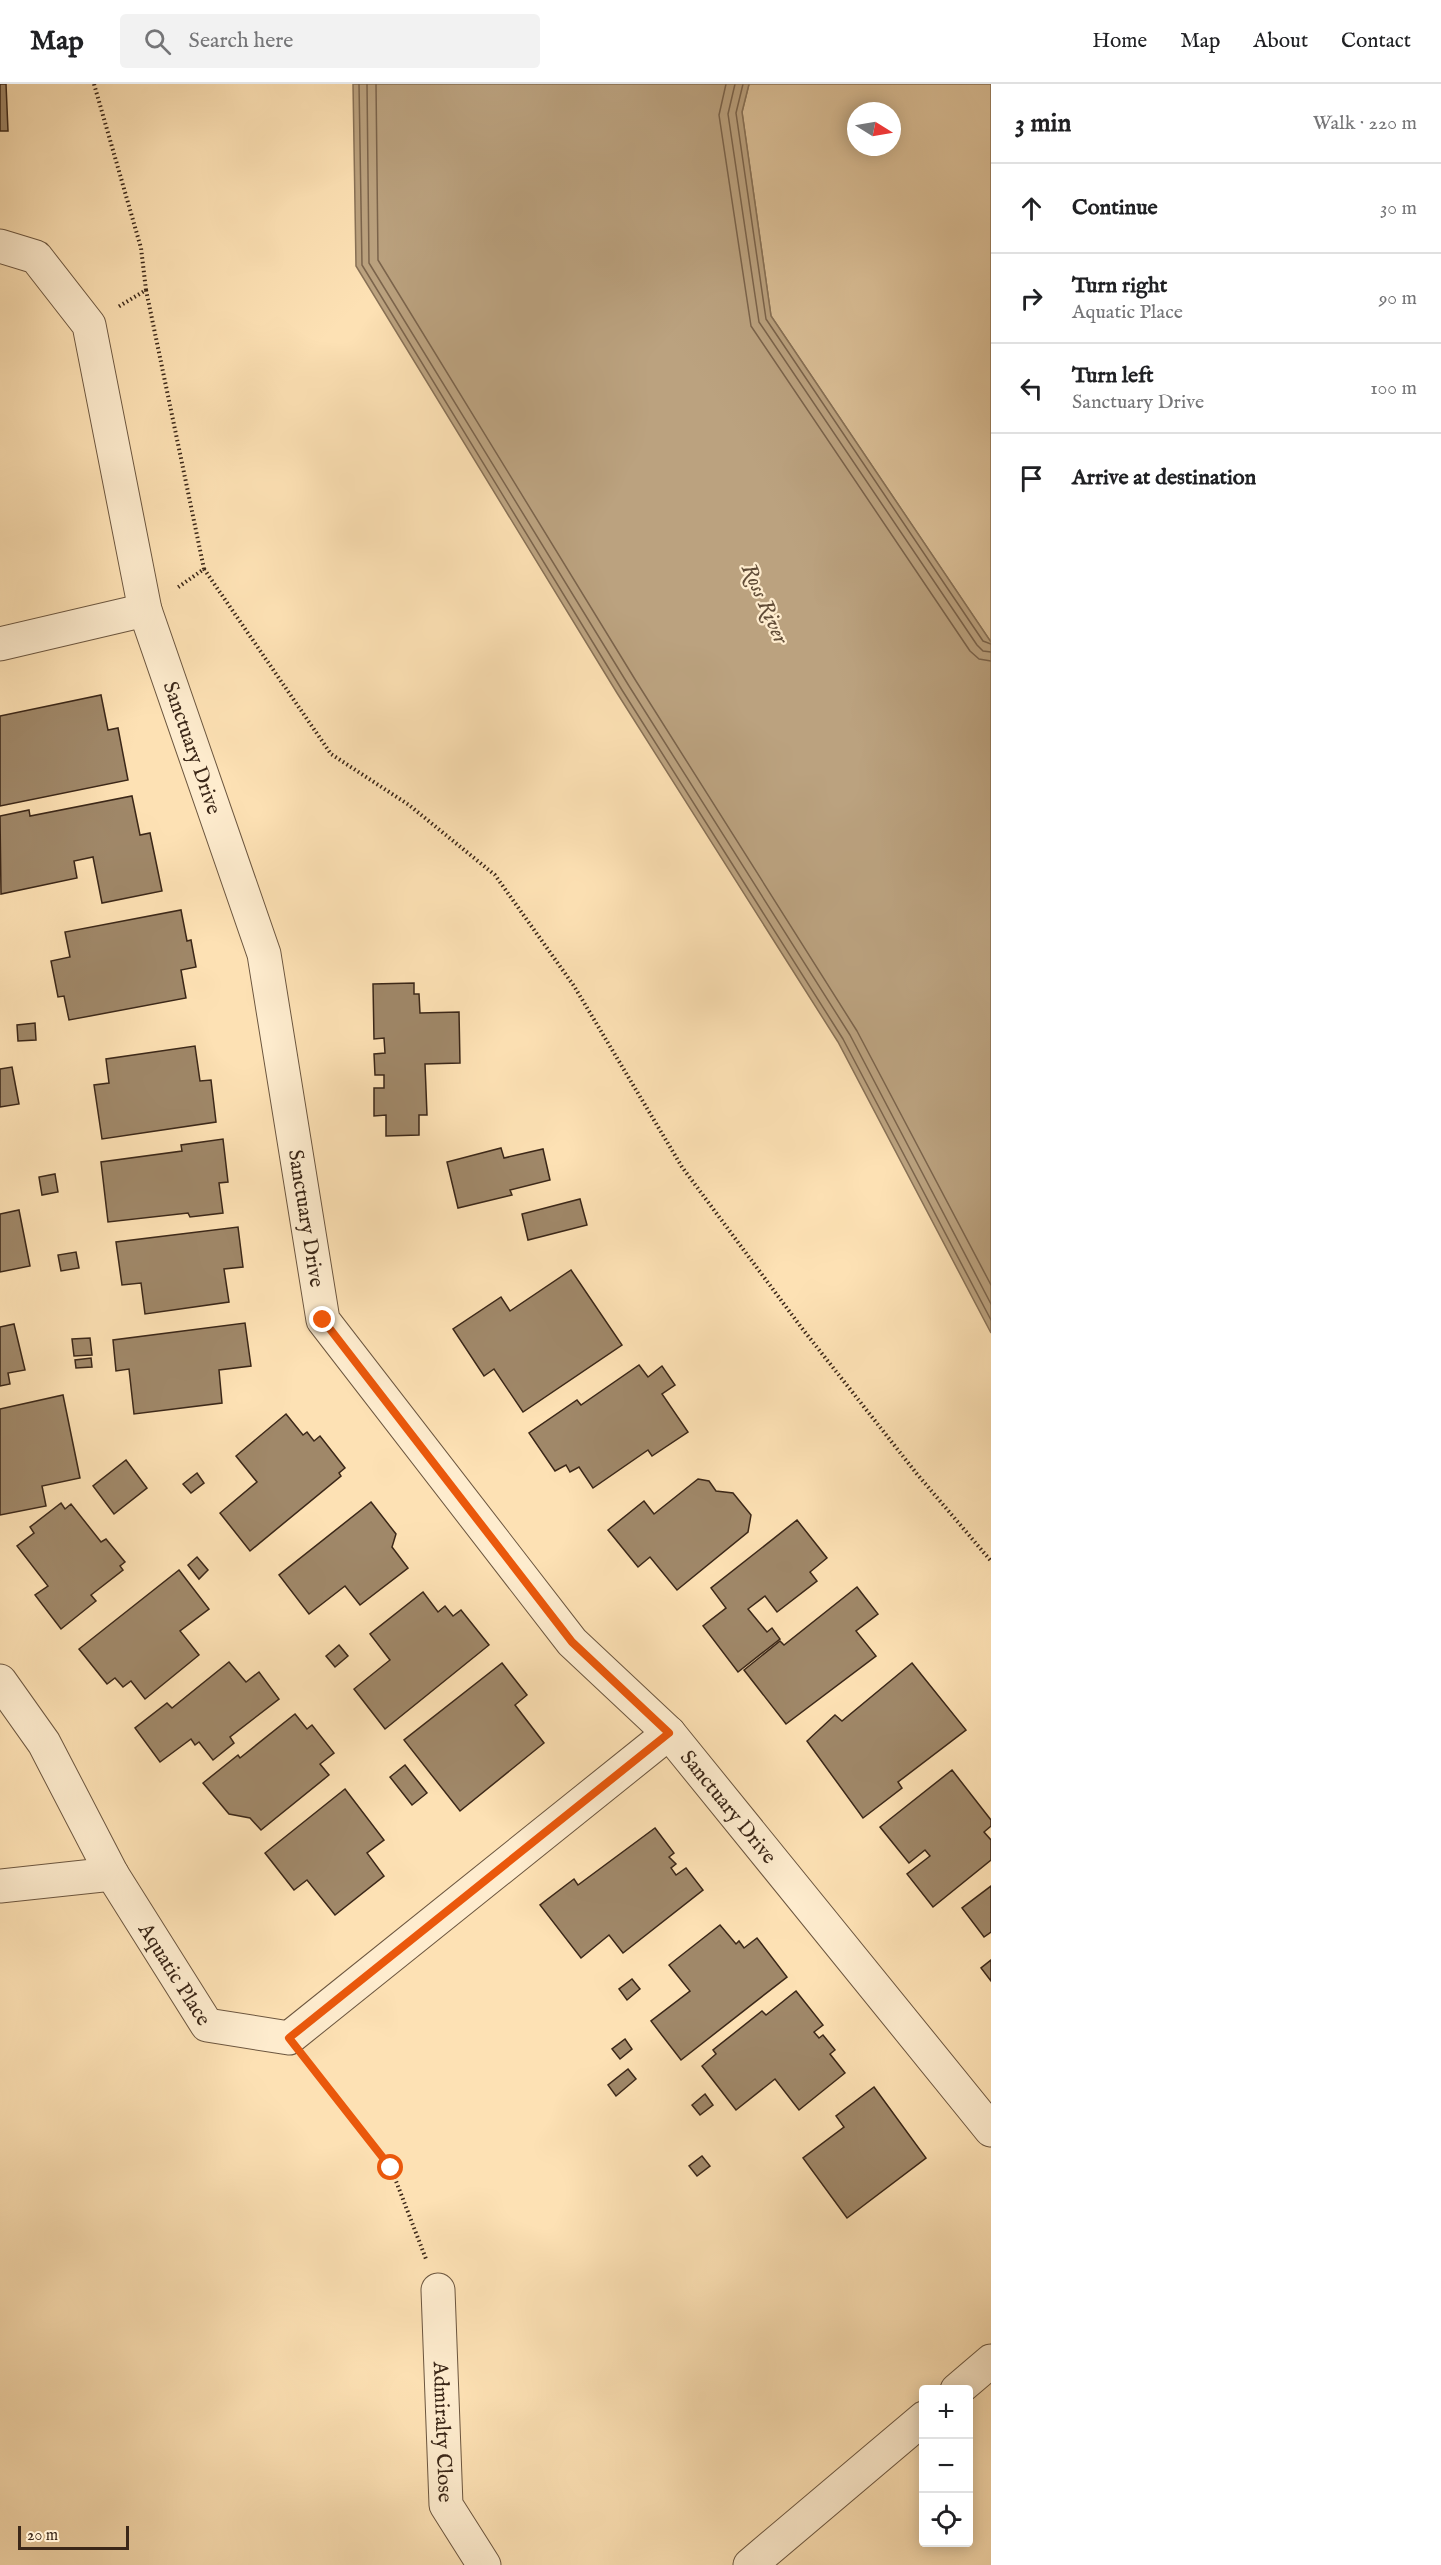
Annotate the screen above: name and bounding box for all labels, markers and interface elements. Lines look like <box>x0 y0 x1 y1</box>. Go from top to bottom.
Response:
search box <box>120 14 540 68</box>
text: Map <box>30 24 84 59</box>
icon: search <box>141 25 174 58</box>
text: Search here <box>189 27 293 55</box>
text: Home <box>1092 28 1147 55</box>
text: Map <box>1180 28 1220 55</box>
text: About <box>1253 28 1308 55</box>
text: Contact <box>1341 28 1411 55</box>
north arrow <box>847 102 901 156</box>
text: 3 min <box>1015 107 1071 140</box>
text: Walk · 220 m <box>1313 111 1417 136</box>
icon: ahead <box>1015 192 1048 225</box>
text: Continue <box>1072 194 1158 222</box>
text: 30 m <box>1380 196 1417 221</box>
text: Turn right <box>1072 272 1167 300</box>
icon: right <box>1015 282 1048 315</box>
text: 90 m <box>1379 286 1417 311</box>
text: Aquatic Place <box>1072 300 1183 325</box>
text: Turn left <box>1072 362 1154 390</box>
icon: left <box>1015 372 1048 405</box>
text: 100 m <box>1370 376 1417 401</box>
text: Sanctuary Drive <box>1072 390 1204 415</box>
icon: arrive <box>1015 462 1048 495</box>
text: Arrive at destination <box>1072 464 1256 492</box>
water label: Ross River <box>734 559 795 650</box>
street label: Sanctuary Drive <box>156 678 227 819</box>
street label: Sanctuary Drive <box>281 1148 330 1290</box>
route end <box>309 1306 335 1332</box>
street label: Sanctuary Drive <box>673 1745 782 1870</box>
street label: Aquatic Place <box>131 1918 216 2032</box>
route start <box>377 2154 403 2180</box>
street label: Admiralty Close <box>426 2360 458 2503</box>
map controls <box>919 2385 973 2547</box>
button: + <box>919 2385 973 2439</box>
button: − <box>919 2439 973 2493</box>
button: locate <box>919 2493 973 2547</box>
scale bar <box>18 2523 129 2550</box>
text: 20 m <box>27 2526 58 2546</box>

